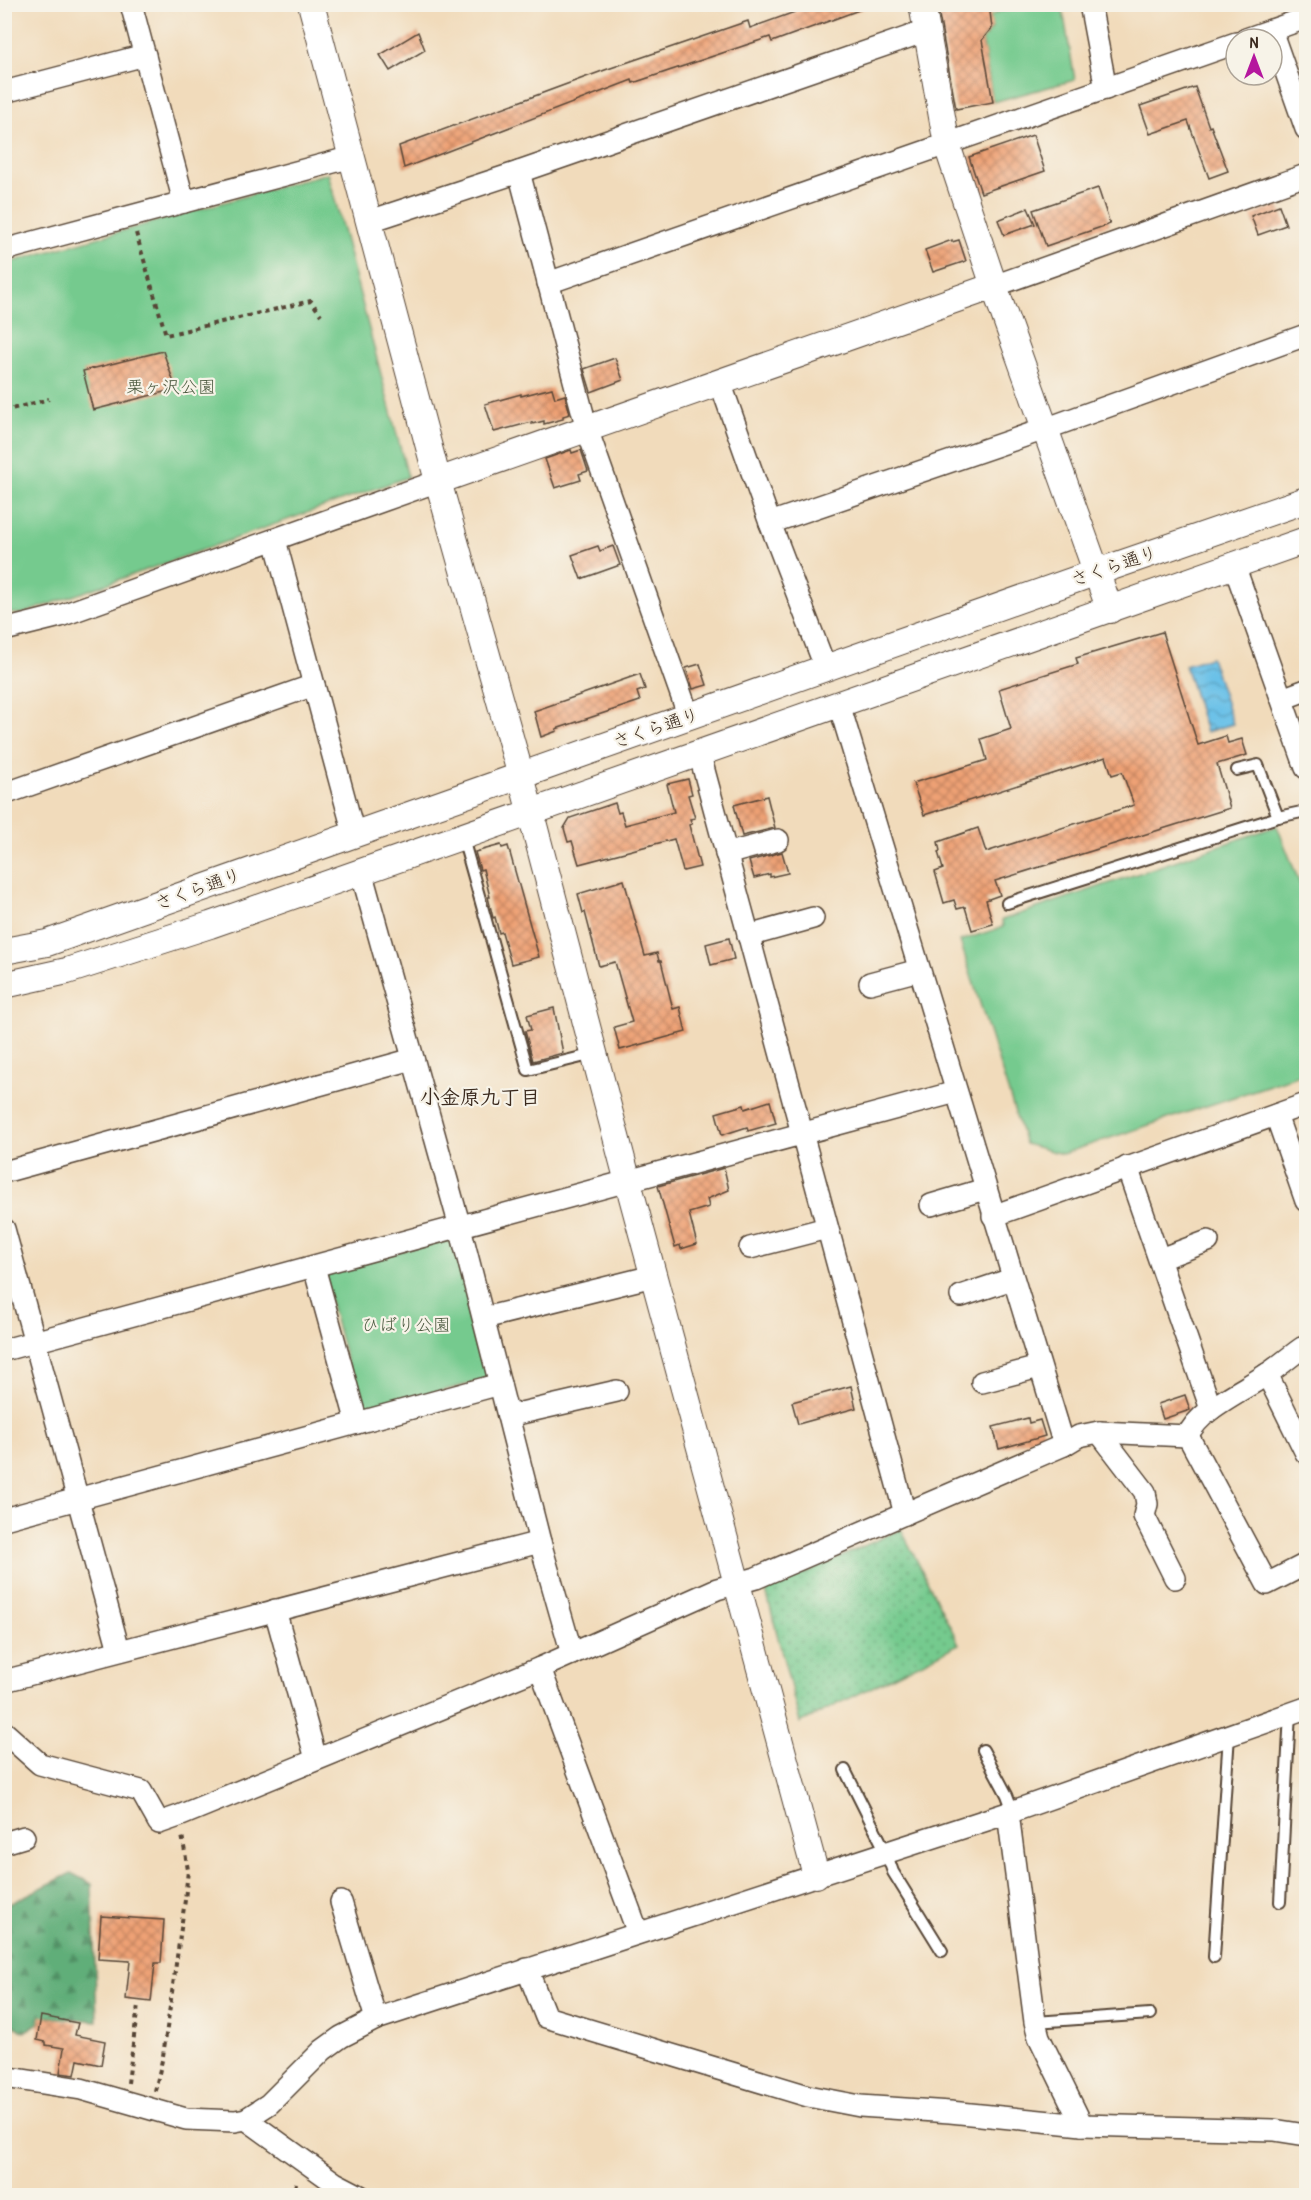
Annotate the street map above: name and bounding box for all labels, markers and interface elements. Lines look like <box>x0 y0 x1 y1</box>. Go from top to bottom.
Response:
north arrow <box>1224 27 1284 87</box>
text: N <box>1250 31 1259 53</box>
park label: 栗ヶ沢公園 <box>126 374 216 399</box>
street label: さくら通り <box>1067 539 1160 592</box>
street label: さくら通り <box>609 701 702 754</box>
street label: さくら通り <box>151 861 244 916</box>
district label: 小金原九丁目 <box>420 1083 540 1110</box>
park label: ひばり公園 <box>361 1312 451 1337</box>

